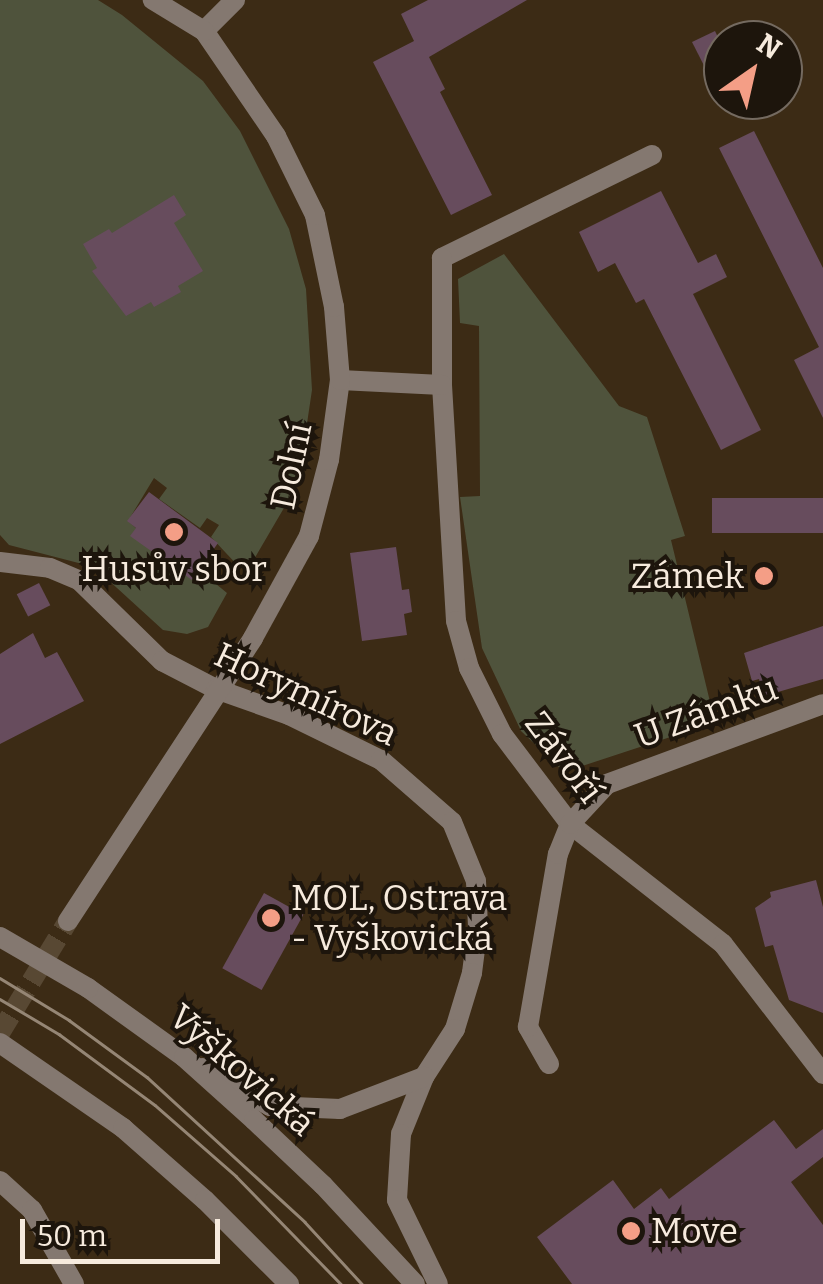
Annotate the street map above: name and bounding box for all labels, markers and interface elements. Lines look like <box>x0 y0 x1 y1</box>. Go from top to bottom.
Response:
north arrow <box>703 20 803 120</box>
text: N <box>751 27 787 66</box>
street label: Dolní <box>261 419 321 513</box>
marker: Husův sbor <box>163 521 185 543</box>
place label: Husův sbor <box>81 548 267 590</box>
place label: Zámek <box>631 555 744 597</box>
marker: Zámek <box>753 565 775 587</box>
street label: Horymírova <box>208 633 404 755</box>
street label: U Zámku <box>629 667 783 757</box>
street label: Závoří <box>516 703 612 811</box>
place label: MOL, Ostrava - Vyškovická <box>291 877 507 959</box>
marker: MOL, Ostrava - Vyškovická <box>260 907 282 929</box>
street label: Výškovická <box>161 995 323 1145</box>
scale bar <box>25 1199 225 1261</box>
place label: Move <box>651 1210 738 1252</box>
text: 50 m <box>37 1218 107 1254</box>
marker: Move <box>620 1220 642 1242</box>

